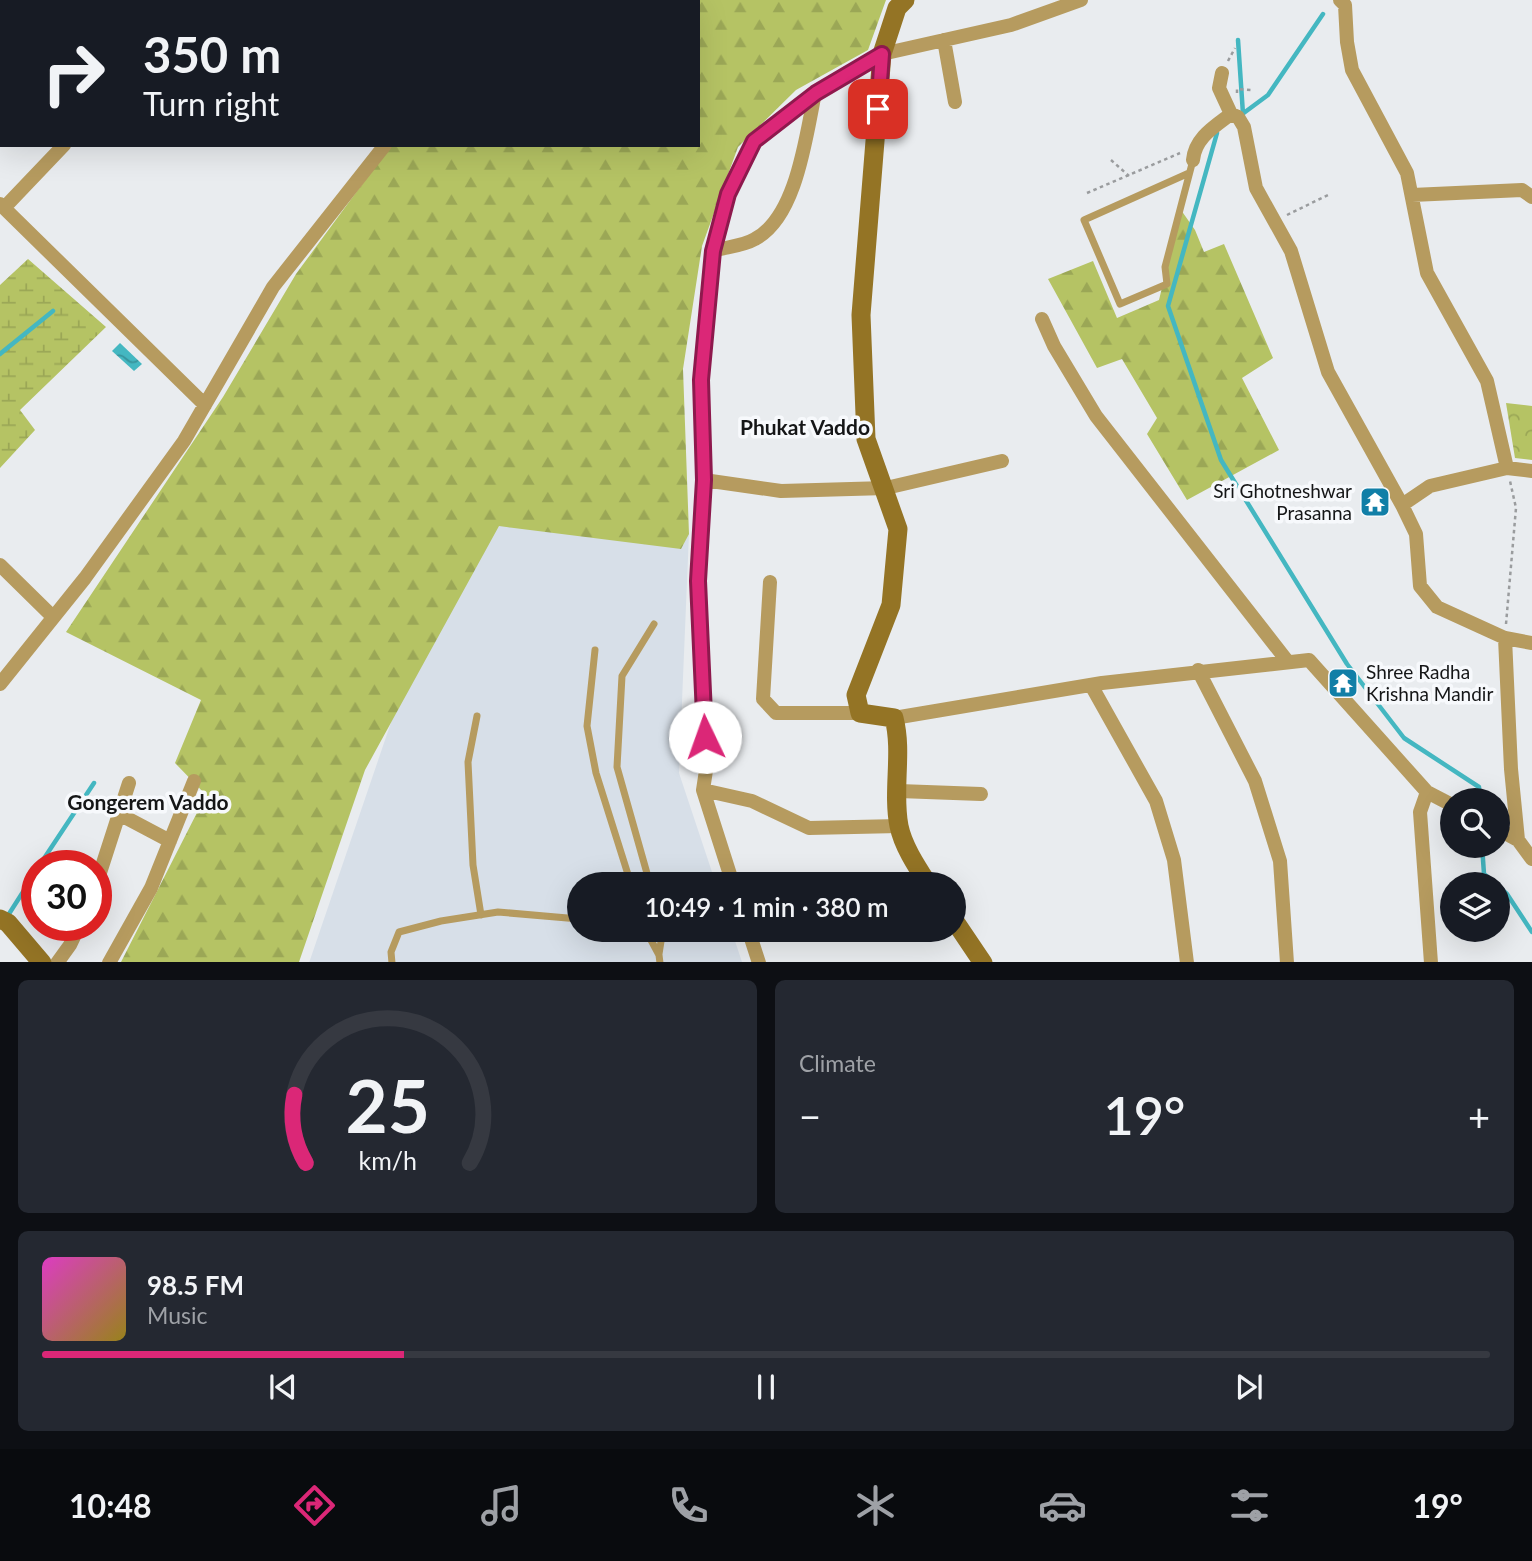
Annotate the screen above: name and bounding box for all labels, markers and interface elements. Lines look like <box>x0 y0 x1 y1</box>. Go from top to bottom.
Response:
text: 350 m <box>143 25 281 83</box>
icon: right <box>28 28 119 119</box>
pin <box>848 79 908 139</box>
text: Turn right <box>143 84 279 123</box>
icon: arrive <box>859 90 897 128</box>
district label: Phukat Vaddo <box>740 414 870 439</box>
place label: Sri Ghotneshwar Prasanna <box>1213 479 1352 524</box>
temple icon: Sri Ghotneshwar Prasanna <box>1358 485 1392 519</box>
place label: Shree Radha Krishna Mandir <box>1366 660 1493 705</box>
temple icon: Shree Radha Krishna Mandir <box>1326 666 1360 700</box>
position arrow <box>668 700 742 774</box>
map controls <box>1440 788 1510 942</box>
button: search <box>1440 788 1510 858</box>
district label: Gongerem Vaddo <box>67 789 229 814</box>
speed limit sign: 30 <box>21 850 112 941</box>
button: layers <box>1440 872 1510 942</box>
text: 10:49 · 1 min · 380 m <box>644 891 889 923</box>
text: Climate <box>799 1049 876 1077</box>
text: 25 <box>345 1061 430 1149</box>
text: 19° <box>1104 1084 1185 1146</box>
text: − <box>799 1093 821 1139</box>
text: + <box>1468 1093 1490 1139</box>
text: km/h <box>358 1144 417 1174</box>
text: 98.5 FM <box>147 1269 244 1301</box>
text: Music <box>147 1301 207 1329</box>
icon: previous <box>264 1368 302 1406</box>
icon: pause <box>747 1368 785 1406</box>
icon: next <box>1230 1368 1268 1406</box>
icon: directions <box>290 1481 339 1530</box>
icon: music <box>477 1481 526 1530</box>
icon: phone <box>664 1481 713 1530</box>
icon: climate <box>851 1481 900 1530</box>
icon: car <box>1038 1481 1087 1530</box>
icon: filters <box>1225 1481 1274 1530</box>
text: 10:48 <box>69 1486 152 1525</box>
text: 19° <box>1412 1486 1463 1525</box>

